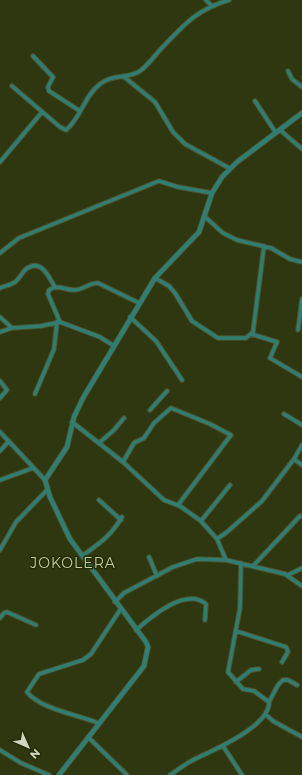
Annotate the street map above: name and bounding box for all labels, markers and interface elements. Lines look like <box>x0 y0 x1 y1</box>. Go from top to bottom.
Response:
district label: JOKOLERA <box>29 554 116 572</box>
north arrow <box>8 727 48 767</box>
text: N <box>27 746 43 762</box>

